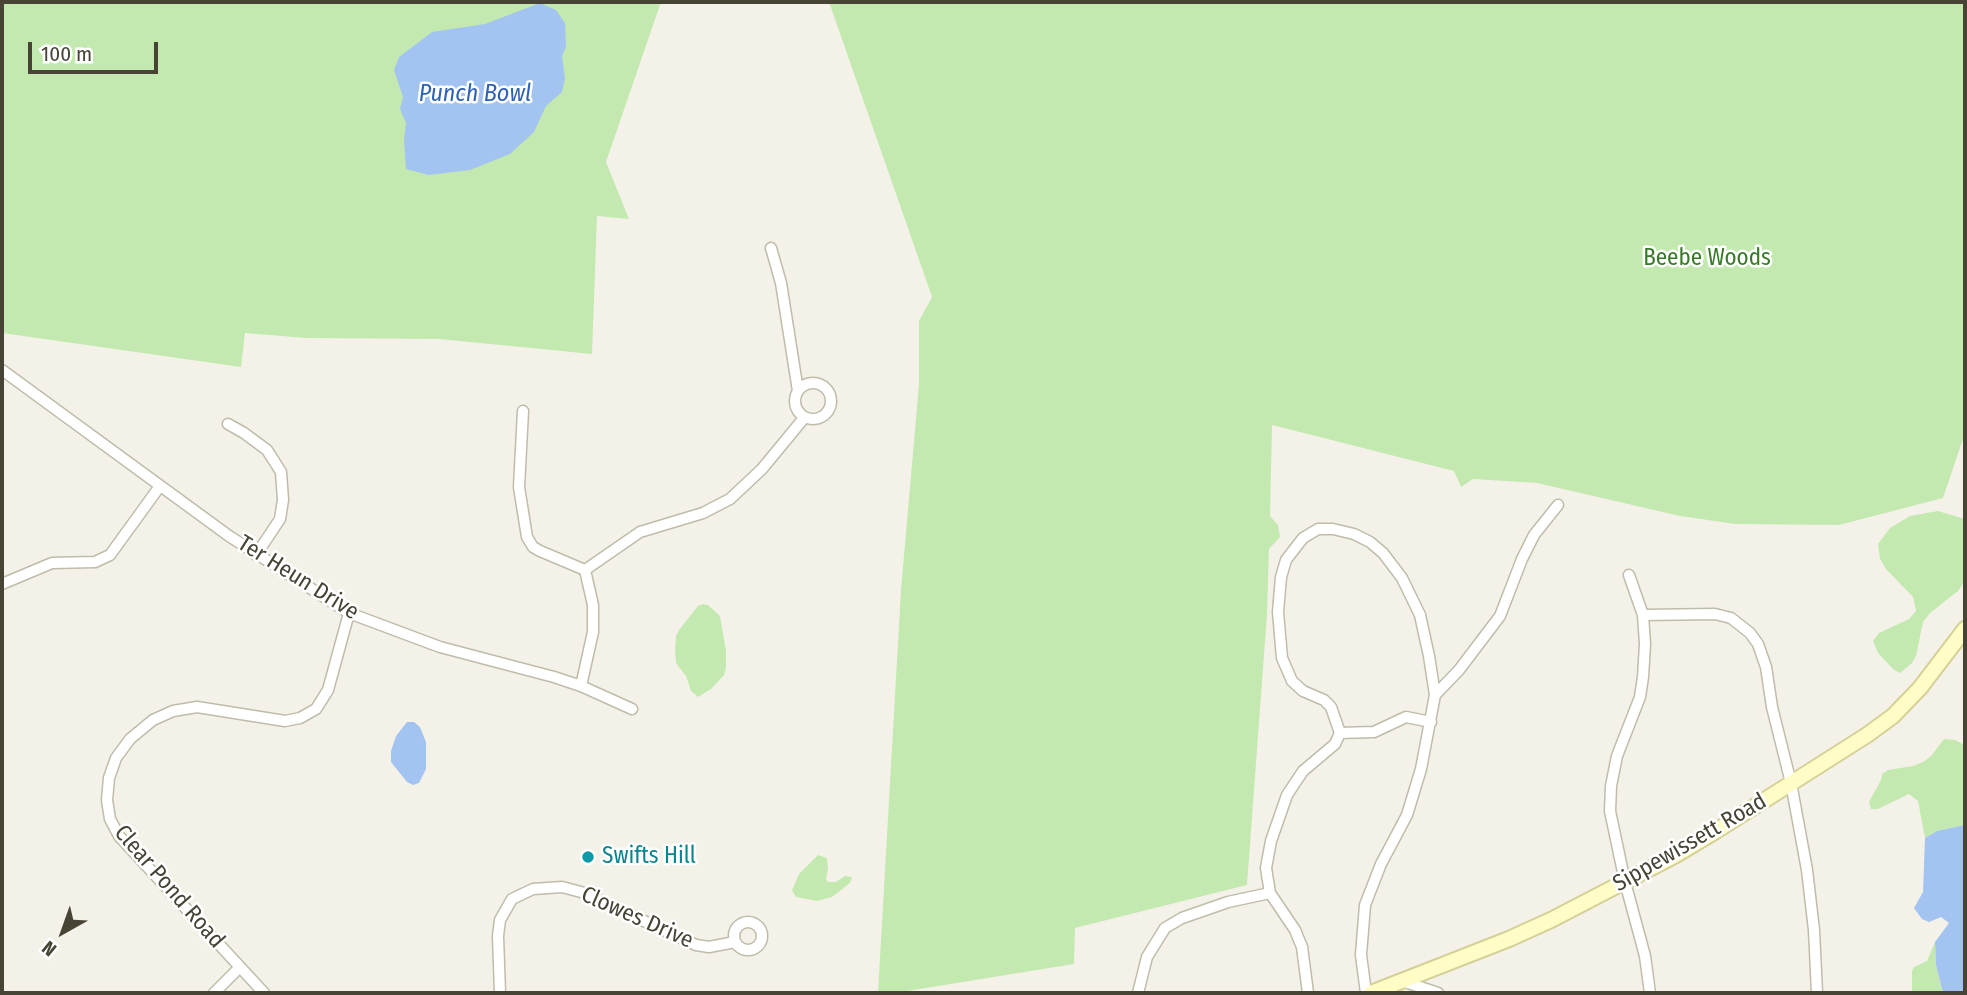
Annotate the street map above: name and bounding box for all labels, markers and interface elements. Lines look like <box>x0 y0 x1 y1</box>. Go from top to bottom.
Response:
scale bar <box>32 28 161 72</box>
text: 100 m <box>41 41 92 67</box>
water label: Punch Bowl <box>419 80 531 108</box>
park label: Beebe Woods <box>1643 245 1771 273</box>
street label: Ter Heun Drive <box>232 530 364 626</box>
street label: Sippewissett Road <box>1608 788 1772 898</box>
street label: Clear Pond Road <box>108 820 230 954</box>
place label: Swifts Hill <box>602 843 696 871</box>
marker: Swifts Hill <box>580 849 596 865</box>
street label: Clowes Drive <box>577 881 697 955</box>
north arrow <box>28 897 98 967</box>
text: N <box>37 936 61 961</box>

